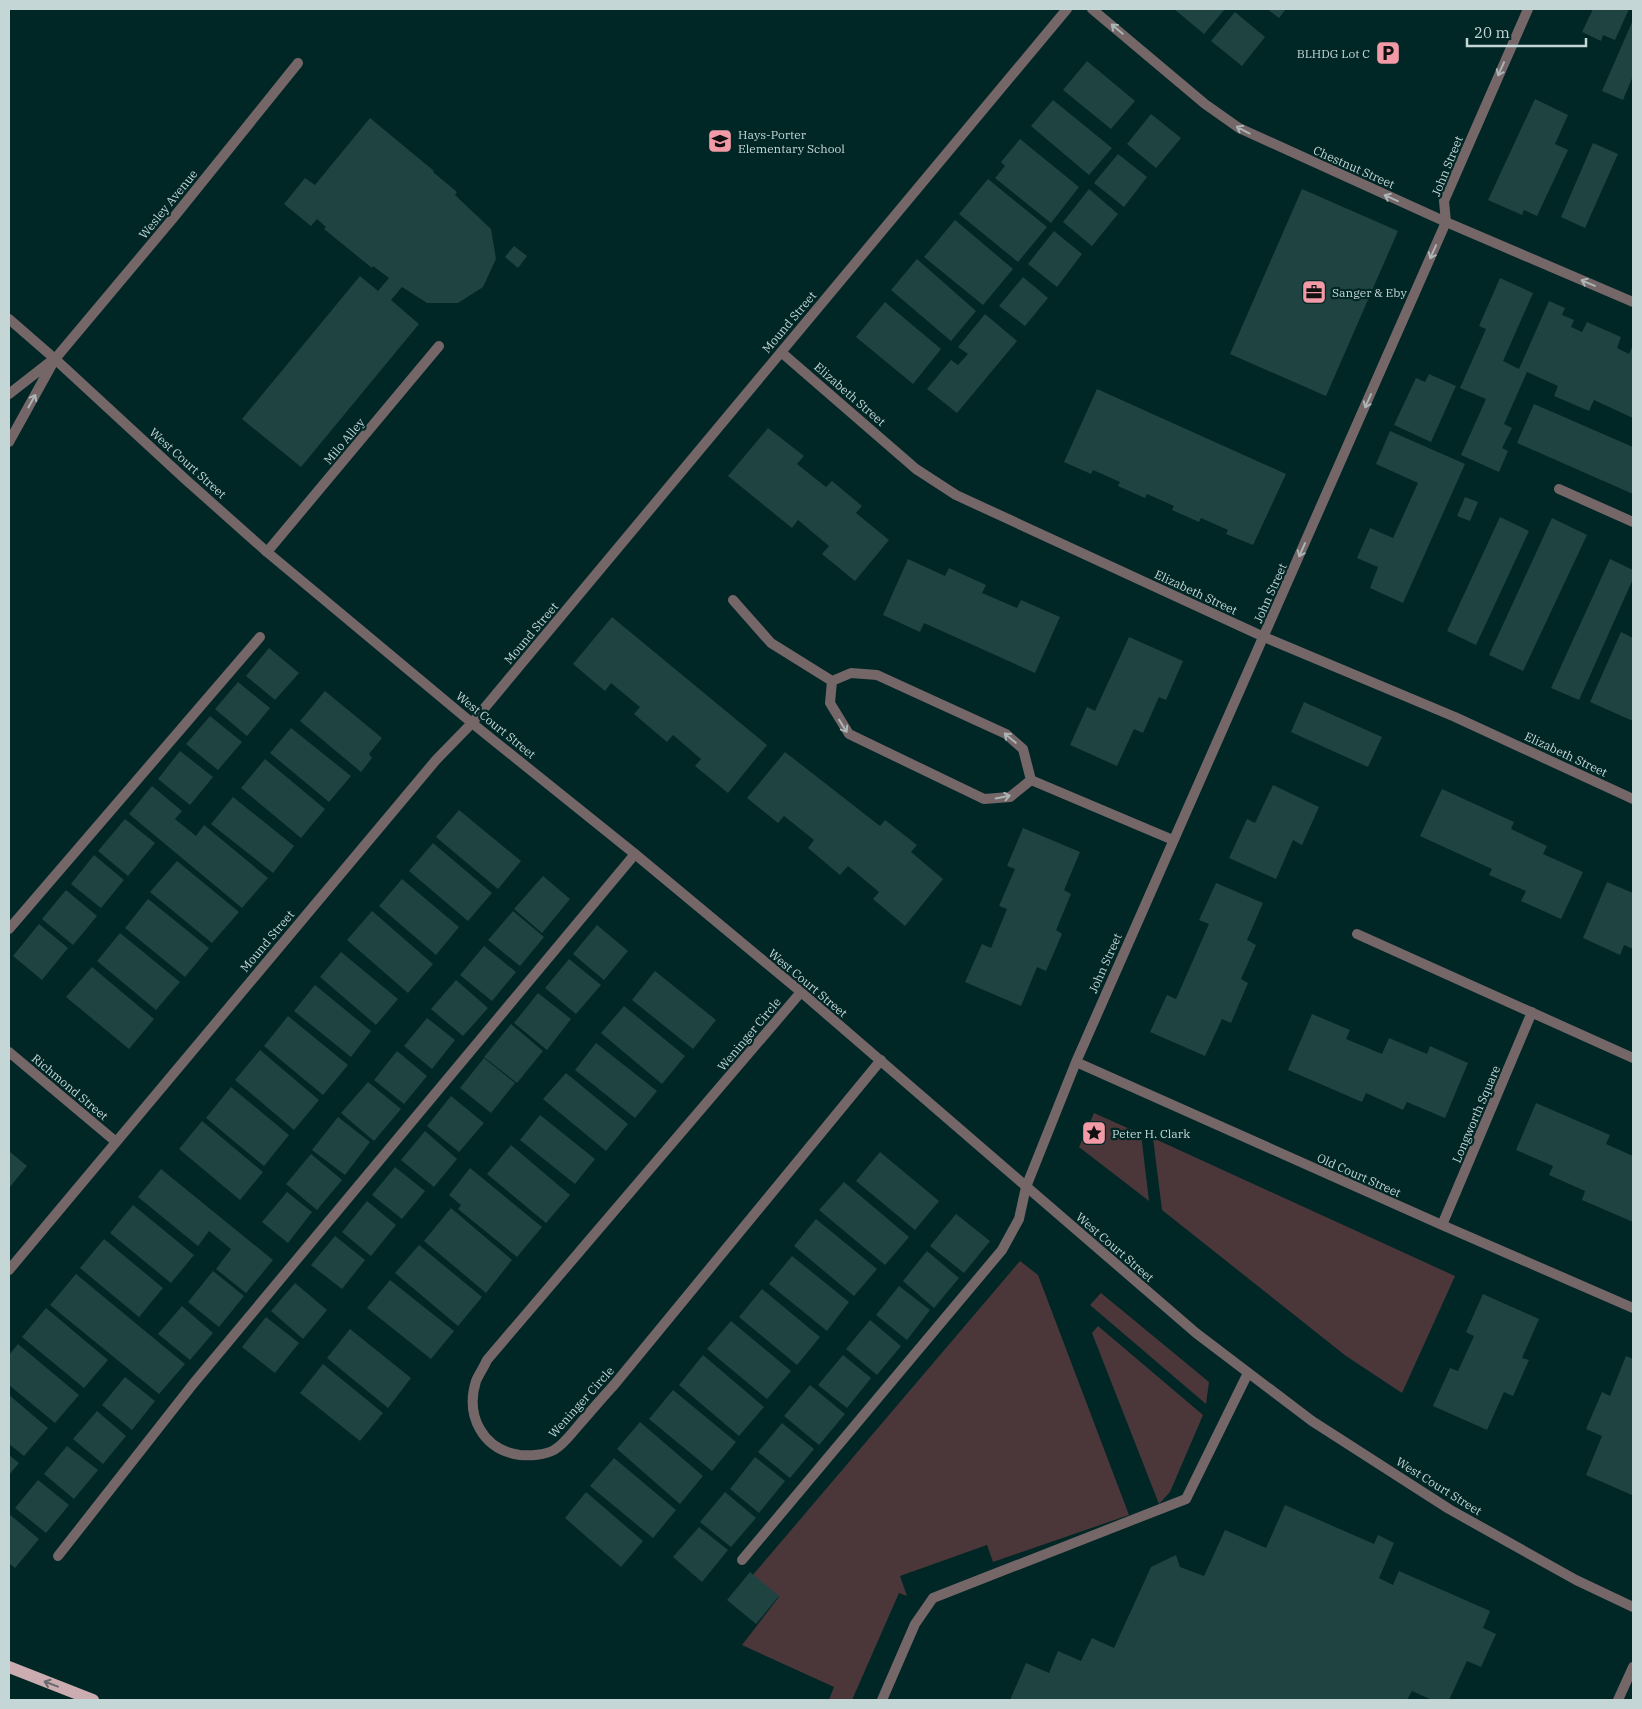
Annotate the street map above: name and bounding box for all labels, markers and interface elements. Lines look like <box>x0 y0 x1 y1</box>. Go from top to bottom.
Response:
scale bar <box>1467 15 1586 47</box>
one-way arrow <box>1110 23 1123 34</box>
text: 20 m <box>1474 23 1510 42</box>
parking icon: BLHDG Lot C <box>1375 40 1401 66</box>
place label: BLHDG Lot C <box>1297 46 1370 61</box>
one-way arrow <box>1496 62 1505 77</box>
one-way arrow <box>1236 125 1251 135</box>
place label: Hays-Porter Elementary School <box>738 127 845 156</box>
school or university icon: Hays-Porter Elementary School <box>707 128 733 154</box>
street label: John Street <box>1428 134 1466 198</box>
street label: Chestnut Street <box>1311 142 1397 192</box>
street label: Wesley Avenue <box>136 166 200 242</box>
one-way arrow <box>1384 192 1399 202</box>
one-way arrow <box>1427 244 1437 259</box>
one-way arrow <box>1581 278 1596 287</box>
office icon: Sanger & Eby <box>1301 279 1327 305</box>
place label: Sanger & Eby <box>1332 285 1407 300</box>
street label: Mound Street <box>759 288 819 356</box>
street label: Elizabeth Street <box>811 359 889 429</box>
one-way arrow <box>27 393 37 408</box>
one-way arrow <box>1362 393 1372 408</box>
street label: Milo Alley <box>320 414 368 467</box>
street label: West Court Street <box>146 425 230 501</box>
one-way arrow <box>1297 542 1307 557</box>
street label: John Street <box>1250 561 1290 625</box>
street label: Elizabeth Street <box>1152 566 1240 618</box>
street label: Mound Street <box>501 599 561 667</box>
street label: West Court Street <box>453 688 539 762</box>
one-way arrow <box>839 718 849 732</box>
street label: Elizabeth Street <box>1522 728 1610 780</box>
one-way arrow <box>1004 732 1017 744</box>
one-way arrow <box>995 791 1011 801</box>
street label: Mound Street <box>237 907 297 975</box>
street label: John Street <box>1085 931 1125 995</box>
street label: West Court Street <box>766 946 850 1020</box>
street label: Weninger Circle <box>714 994 784 1074</box>
street label: Richmond Street <box>29 1051 111 1123</box>
street label: Longworth Square <box>1449 1063 1503 1165</box>
place icon: Peter H. Clark <box>1081 1120 1107 1146</box>
place label: Peter H. Clark <box>1112 1126 1190 1141</box>
street label: Old Court Street <box>1315 1150 1403 1200</box>
street label: West Court Street <box>1073 1209 1157 1285</box>
street label: Weninger Circle <box>545 1363 617 1441</box>
street label: West Court Street <box>1393 1454 1485 1518</box>
one-way arrow <box>44 1678 59 1688</box>

